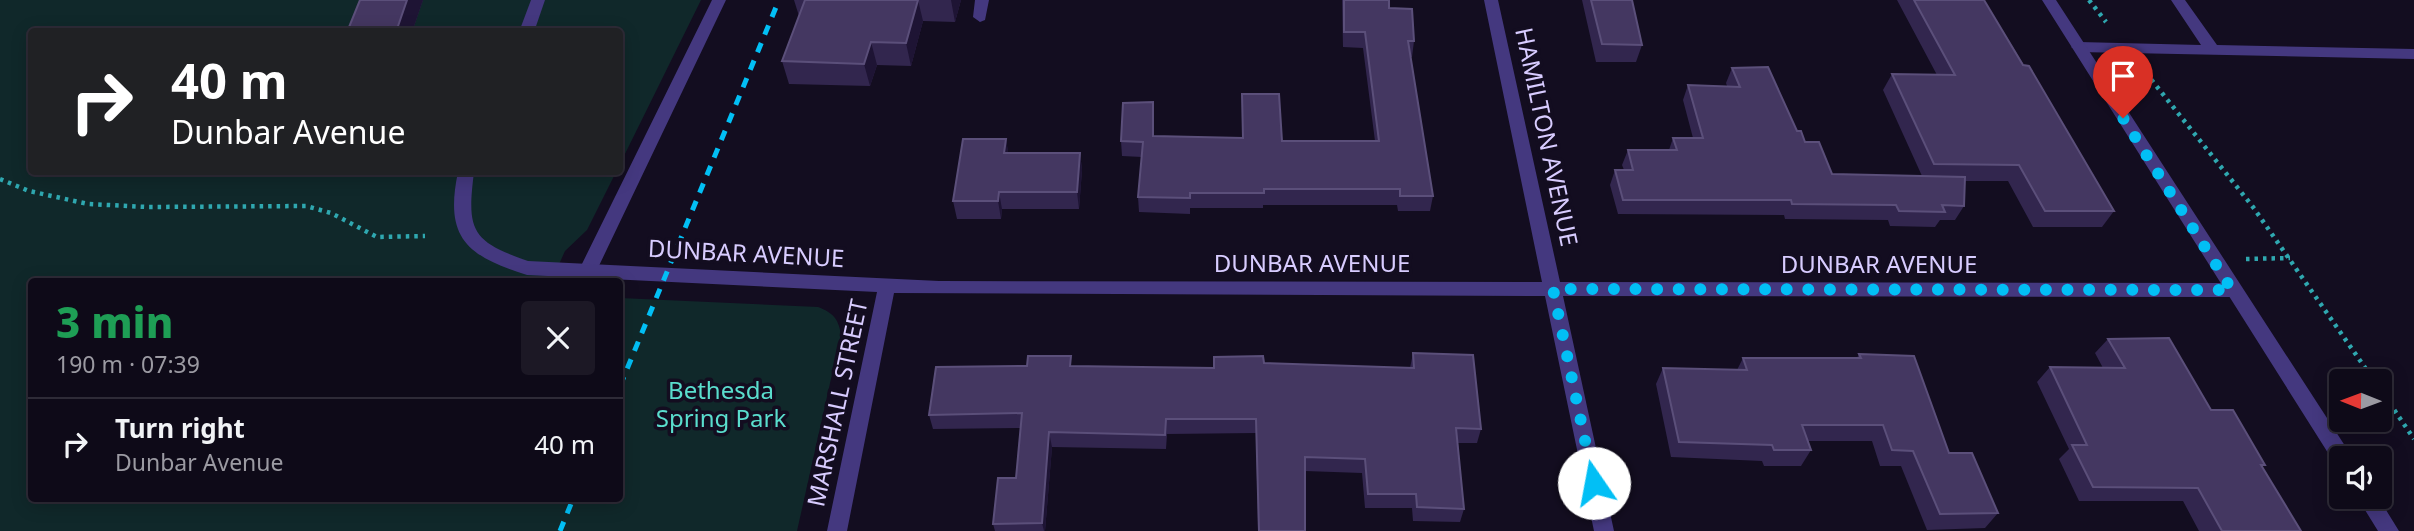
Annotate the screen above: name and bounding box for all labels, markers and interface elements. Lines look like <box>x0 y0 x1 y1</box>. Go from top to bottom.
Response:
street label: HAMILTON AVENUE <box>1508 24 1587 249</box>
pin <box>2093 46 2153 118</box>
text: 40 m <box>171 47 288 113</box>
icon: right <box>56 56 147 147</box>
icon: arrive <box>2104 57 2142 95</box>
text: Dunbar Avenue <box>171 110 405 153</box>
street label: DUNBAR AVENUE <box>647 231 845 274</box>
street label: DUNBAR AVENUE <box>1214 246 1410 279</box>
street label: DUNBAR AVENUE <box>1781 247 1977 280</box>
text: 3 min <box>56 293 173 350</box>
street label: MARSHALL STREET <box>798 295 875 509</box>
button: close <box>521 301 595 375</box>
text: 190 m · 07:39 <box>56 348 200 380</box>
north arrow <box>2329 369 2392 432</box>
map controls <box>2329 369 2392 509</box>
park label: Bethesda Spring Park <box>656 373 786 434</box>
text: Turn right <box>115 410 245 446</box>
icon: right <box>56 425 94 463</box>
text: 40 m <box>534 426 595 462</box>
text: Dunbar Avenue <box>115 446 284 478</box>
position arrow <box>1557 446 1631 520</box>
button: sound <box>2329 446 2392 509</box>

